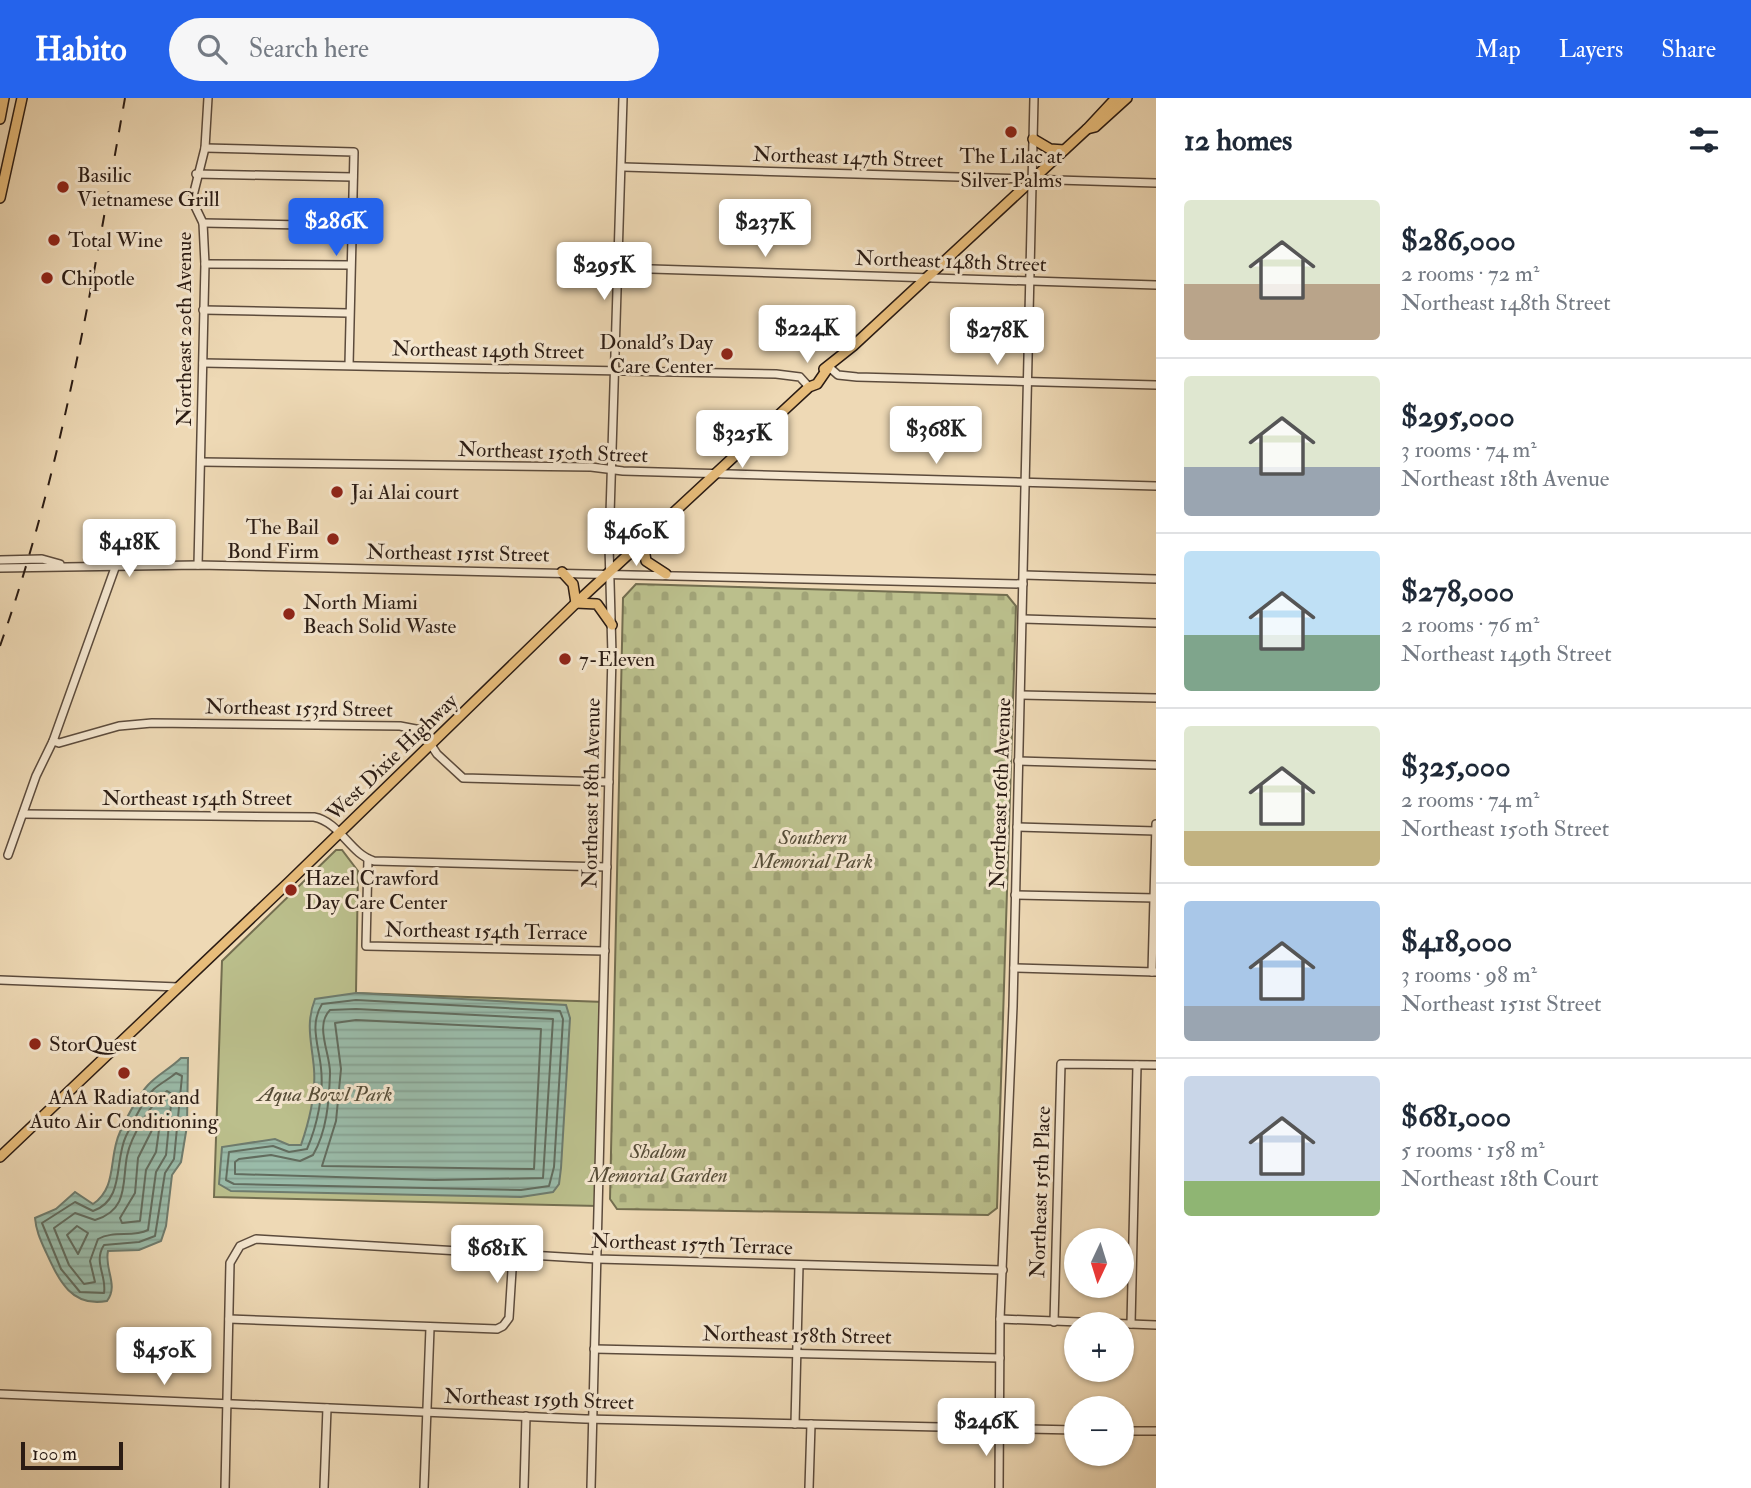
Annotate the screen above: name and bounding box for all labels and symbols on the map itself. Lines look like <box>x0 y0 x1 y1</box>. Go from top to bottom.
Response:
marker: The Lilac at Silver Palms <box>1003 124 1019 140</box>
street label: Northeast 147th Street <box>752 141 944 174</box>
place label: The Lilac at Silver Palms <box>960 143 1063 194</box>
place label: Basilic Vietnamese Grill <box>77 162 220 213</box>
marker: Basilic Vietnamese Grill <box>55 179 71 195</box>
pin: $286K <box>287 198 385 258</box>
pin: $237K <box>716 200 814 259</box>
place label: Total Wine <box>68 227 163 254</box>
marker: Total Wine <box>46 232 62 248</box>
street label: Northeast 20th Avenue <box>171 232 198 426</box>
pin: $295K <box>555 242 653 302</box>
street label: Northeast 148th Street <box>855 245 1047 278</box>
place label: Chipotle <box>61 265 135 292</box>
marker: Chipotle <box>39 270 55 286</box>
pin: $224K <box>758 306 856 365</box>
pin: $278K <box>948 308 1046 367</box>
place label: Donald's Day Care Center <box>599 329 714 380</box>
street label: Northeast 149th Street <box>392 335 585 366</box>
marker: Donald's Day Care Center <box>719 346 735 362</box>
pin: $368K <box>887 406 985 466</box>
pin: $325K <box>693 410 791 470</box>
street label: Northeast 150th Street <box>458 436 649 469</box>
place label: Jai Alai court <box>350 479 459 506</box>
marker: Jai Alai court <box>329 484 345 500</box>
pin: $460K <box>587 508 685 568</box>
place label: The Bail Bond Firm <box>227 514 320 565</box>
pin: $418K <box>80 519 178 579</box>
marker: The Bail Bond Firm <box>325 531 341 547</box>
street label: Northeast 151st Street <box>366 538 550 569</box>
place label: North Miami Beach Solid Waste <box>303 589 457 640</box>
marker: North Miami Beach Solid Waste <box>281 606 297 622</box>
place label: 7-Eleven <box>579 646 655 673</box>
marker: 7-Eleven <box>557 651 573 667</box>
street label: West Dixie Highway <box>320 687 464 827</box>
street label: Northeast 153rd Street <box>205 693 393 724</box>
street label: Northeast 18th Avenue <box>576 697 607 888</box>
street label: Northeast 16th Avenue <box>984 697 1017 889</box>
street label: Northeast 154th Street <box>102 785 292 812</box>
park label: Southern Memorial Park <box>751 824 873 875</box>
place label: Hazel Crawford Day Care Center <box>305 865 448 916</box>
marker: Hazel Crawford Day Care Center <box>283 882 299 898</box>
street label: Northeast 154th Terrace <box>384 916 588 947</box>
place label: StorQuest <box>49 1031 137 1058</box>
marker: StorQuest <box>27 1036 43 1052</box>
marker: AAA Radiator and Auto Air Conditioning <box>116 1065 132 1081</box>
park label: Aqua Bowl Park <box>256 1081 392 1108</box>
place label: AAA Radiator and Auto Air Conditioning <box>29 1084 219 1135</box>
street label: Northeast 15th Place <box>1024 1105 1057 1279</box>
park label: Shalom Memorial Garden <box>586 1138 728 1189</box>
pin: $681K <box>448 1226 546 1285</box>
street label: Northeast 157th Terrace <box>591 1227 793 1262</box>
north arrow <box>1064 1228 1134 1298</box>
street label: Northeast 158th Street <box>702 1320 892 1351</box>
pin: $450K <box>115 1328 213 1387</box>
street label: Northeast 159th Street <box>443 1383 635 1416</box>
pin: $246K <box>937 1398 1035 1458</box>
scale bar <box>21 1439 122 1471</box>

